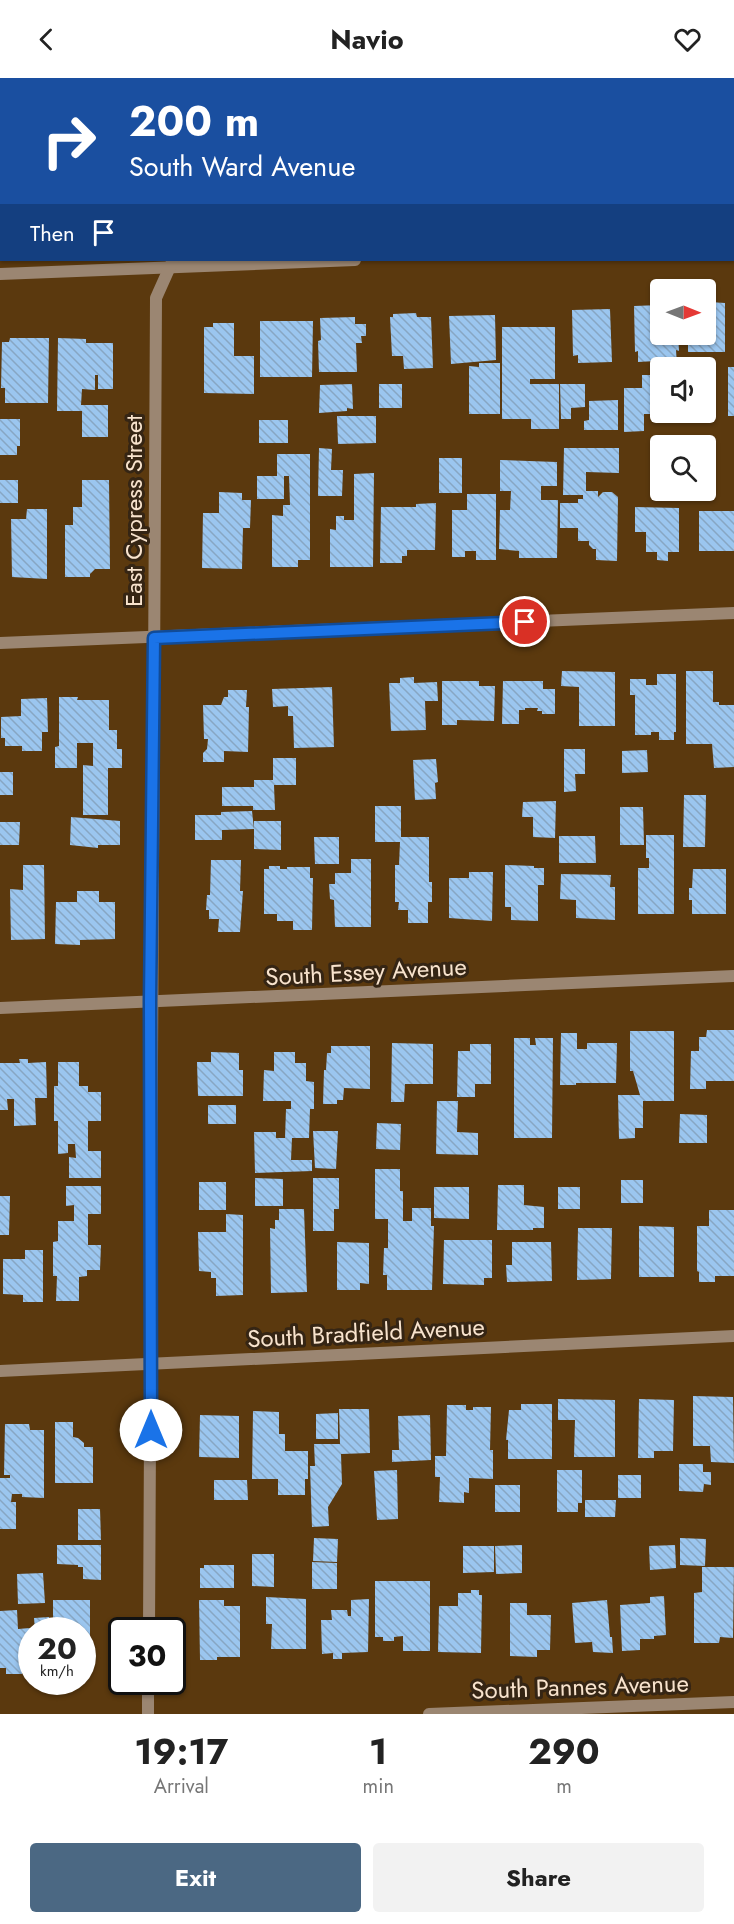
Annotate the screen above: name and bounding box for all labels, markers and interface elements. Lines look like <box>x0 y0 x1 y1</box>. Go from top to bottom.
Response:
text: Navio <box>330 20 404 59</box>
icon: back <box>30 23 63 56</box>
icon: heart <box>671 23 704 56</box>
text: 200 m <box>129 91 259 152</box>
icon: right <box>30 102 108 180</box>
text: South Ward Avenue <box>129 147 355 186</box>
icon: arrive <box>87 216 120 249</box>
text: Then <box>30 217 75 249</box>
north arrow <box>650 279 716 345</box>
map controls <box>650 279 716 501</box>
button: sound <box>650 357 716 423</box>
street label: East Cypress Street <box>116 415 151 607</box>
button: search <box>650 435 716 501</box>
pin <box>499 596 550 647</box>
icon: arrive <box>508 605 541 638</box>
street label: South Essey Avenue <box>264 949 467 994</box>
street label: South Bradfield Avenue <box>246 1309 486 1356</box>
position arrow <box>119 1398 183 1462</box>
speed limit sign: 30 <box>108 1617 186 1695</box>
text: 20 <box>37 1627 77 1670</box>
text: km/h <box>40 1660 74 1682</box>
street label: South Pannes Avenue <box>471 1665 689 1708</box>
text: 19:17 <box>134 1725 228 1777</box>
text: 1 <box>369 1725 387 1777</box>
text: 290 <box>528 1725 600 1777</box>
text: Arrival <box>154 1772 209 1801</box>
text: min <box>363 1772 394 1801</box>
text: m <box>556 1772 572 1801</box>
button: Exit <box>30 1843 361 1912</box>
button: Share <box>373 1843 704 1912</box>

